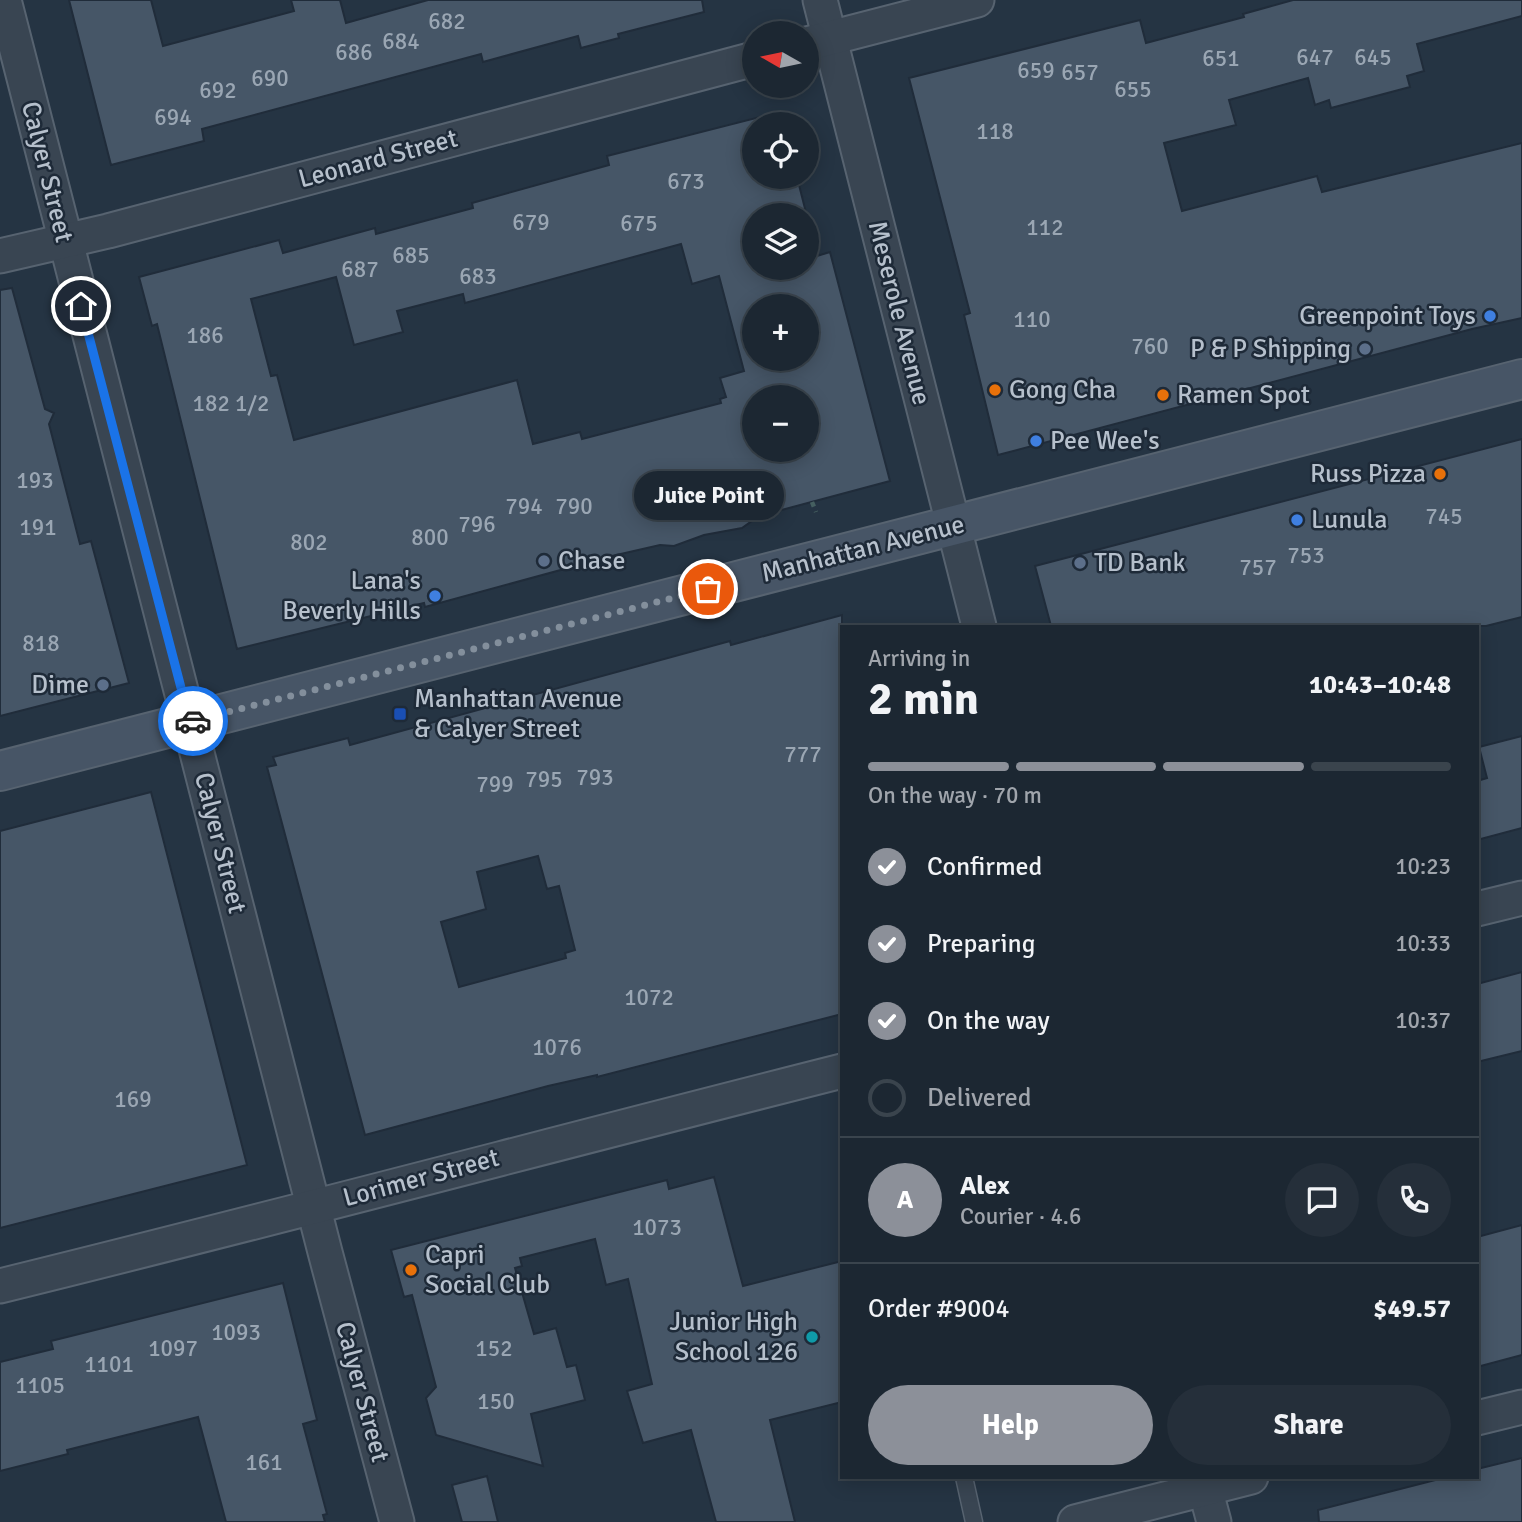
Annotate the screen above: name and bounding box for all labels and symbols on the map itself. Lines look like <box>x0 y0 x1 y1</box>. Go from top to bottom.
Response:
house number: 682 <box>428 7 466 36</box>
north arrow <box>742 21 819 98</box>
house number: 684 <box>382 27 420 56</box>
house number: 686 <box>335 38 373 67</box>
house number: 647 <box>1296 43 1334 72</box>
house number: 645 <box>1354 43 1392 72</box>
house number: 651 <box>1202 44 1240 73</box>
house number: 659 <box>1017 56 1055 85</box>
house number: 657 <box>1061 58 1099 87</box>
house number: 690 <box>251 64 289 93</box>
house number: 655 <box>1114 75 1152 104</box>
house number: 692 <box>199 76 237 105</box>
street label: Calyer Street <box>14 98 80 246</box>
house number: 694 <box>154 103 192 132</box>
house number: 118 <box>976 117 1014 146</box>
street label: Leonard Street <box>295 122 461 196</box>
house number: 673 <box>667 167 705 196</box>
house number: 679 <box>512 208 550 237</box>
house number: 675 <box>620 209 658 238</box>
house number: 112 <box>1026 213 1064 242</box>
street label: Meserole Avenue <box>861 218 937 408</box>
house number: 685 <box>392 241 430 270</box>
house number: 687 <box>341 255 379 284</box>
house number: 683 <box>459 262 497 291</box>
pin <box>51 276 111 336</box>
place label: Greenpoint Toys <box>1299 300 1476 332</box>
house number: 110 <box>1013 305 1051 334</box>
marker: Greenpoint Toys <box>1482 308 1498 324</box>
house number: 186 <box>186 321 224 350</box>
house number: 760 <box>1131 332 1169 361</box>
place label: P & P Shipping <box>1190 333 1351 365</box>
marker: P & P Shipping <box>1357 341 1373 357</box>
place label: Gong Cha <box>1009 374 1116 406</box>
place label: Ramen Spot <box>1177 379 1310 411</box>
marker: Gong Cha <box>987 382 1003 398</box>
marker: Ramen Spot <box>1155 387 1171 403</box>
house number: 182 1/2 <box>193 389 269 418</box>
place label: Pee Wee's <box>1050 425 1160 457</box>
marker: Pee Wee's <box>1028 433 1044 449</box>
place label: Russ Pizza <box>1310 458 1426 490</box>
house number: 193 <box>16 466 54 495</box>
marker: Russ Pizza <box>1432 466 1448 482</box>
callout: Juice Point <box>633 470 783 519</box>
house number: 794 <box>505 492 543 521</box>
house number: 790 <box>555 492 593 521</box>
house number: 745 <box>1425 502 1463 531</box>
place label: Lunula <box>1311 504 1387 536</box>
street label: Manhattan Avenue <box>758 508 968 590</box>
house number: 796 <box>458 510 496 539</box>
marker: Lunula <box>1289 512 1305 528</box>
house number: 191 <box>19 513 57 542</box>
house number: 800 <box>411 523 449 552</box>
house number: 802 <box>290 528 328 557</box>
house number: 753 <box>1287 541 1325 570</box>
place label: Chase <box>558 545 625 577</box>
place label: TD Bank <box>1094 547 1186 579</box>
marker: Chase <box>536 553 552 569</box>
house number: 757 <box>1239 553 1277 582</box>
marker: TD Bank <box>1072 555 1088 571</box>
pin <box>678 559 738 619</box>
place label: Lana's Beverly Hills <box>282 565 421 627</box>
marker: Lana's Beverly Hills <box>427 588 443 604</box>
house number: 818 <box>22 629 60 658</box>
place label: Dime <box>31 669 89 701</box>
marker: Dime <box>95 677 111 693</box>
place label: Manhattan Avenue & Calyer Street <box>414 683 622 745</box>
courier <box>158 686 228 756</box>
marker: Manhattan Avenue & Calyer Street <box>392 706 408 722</box>
house number: 777 <box>784 740 822 769</box>
house number: 793 <box>576 763 614 792</box>
house number: 795 <box>525 765 563 794</box>
street label: Calyer Street <box>187 769 253 917</box>
house number: 799 <box>476 770 514 799</box>
house number: 1072 <box>624 983 674 1012</box>
house number: 1076 <box>532 1033 582 1062</box>
house number: 169 <box>114 1085 152 1114</box>
street label: Lorimer Street <box>339 1142 503 1214</box>
house number: 1073 <box>632 1213 682 1242</box>
place label: Capri Social Club <box>425 1239 550 1301</box>
marker: Capri Social Club <box>403 1262 419 1278</box>
place label: Junior High School 126 <box>670 1306 798 1368</box>
house number: 1093 <box>211 1318 261 1347</box>
street label: Calyer Street <box>328 1318 396 1466</box>
marker: Junior High School 126 <box>804 1329 820 1345</box>
house number: 1097 <box>148 1334 198 1363</box>
house number: 152 <box>475 1334 513 1363</box>
house number: 1101 <box>84 1350 134 1379</box>
house number: 1105 <box>15 1371 65 1400</box>
house number: 150 <box>477 1387 515 1416</box>
house number: 161 <box>245 1448 283 1477</box>

